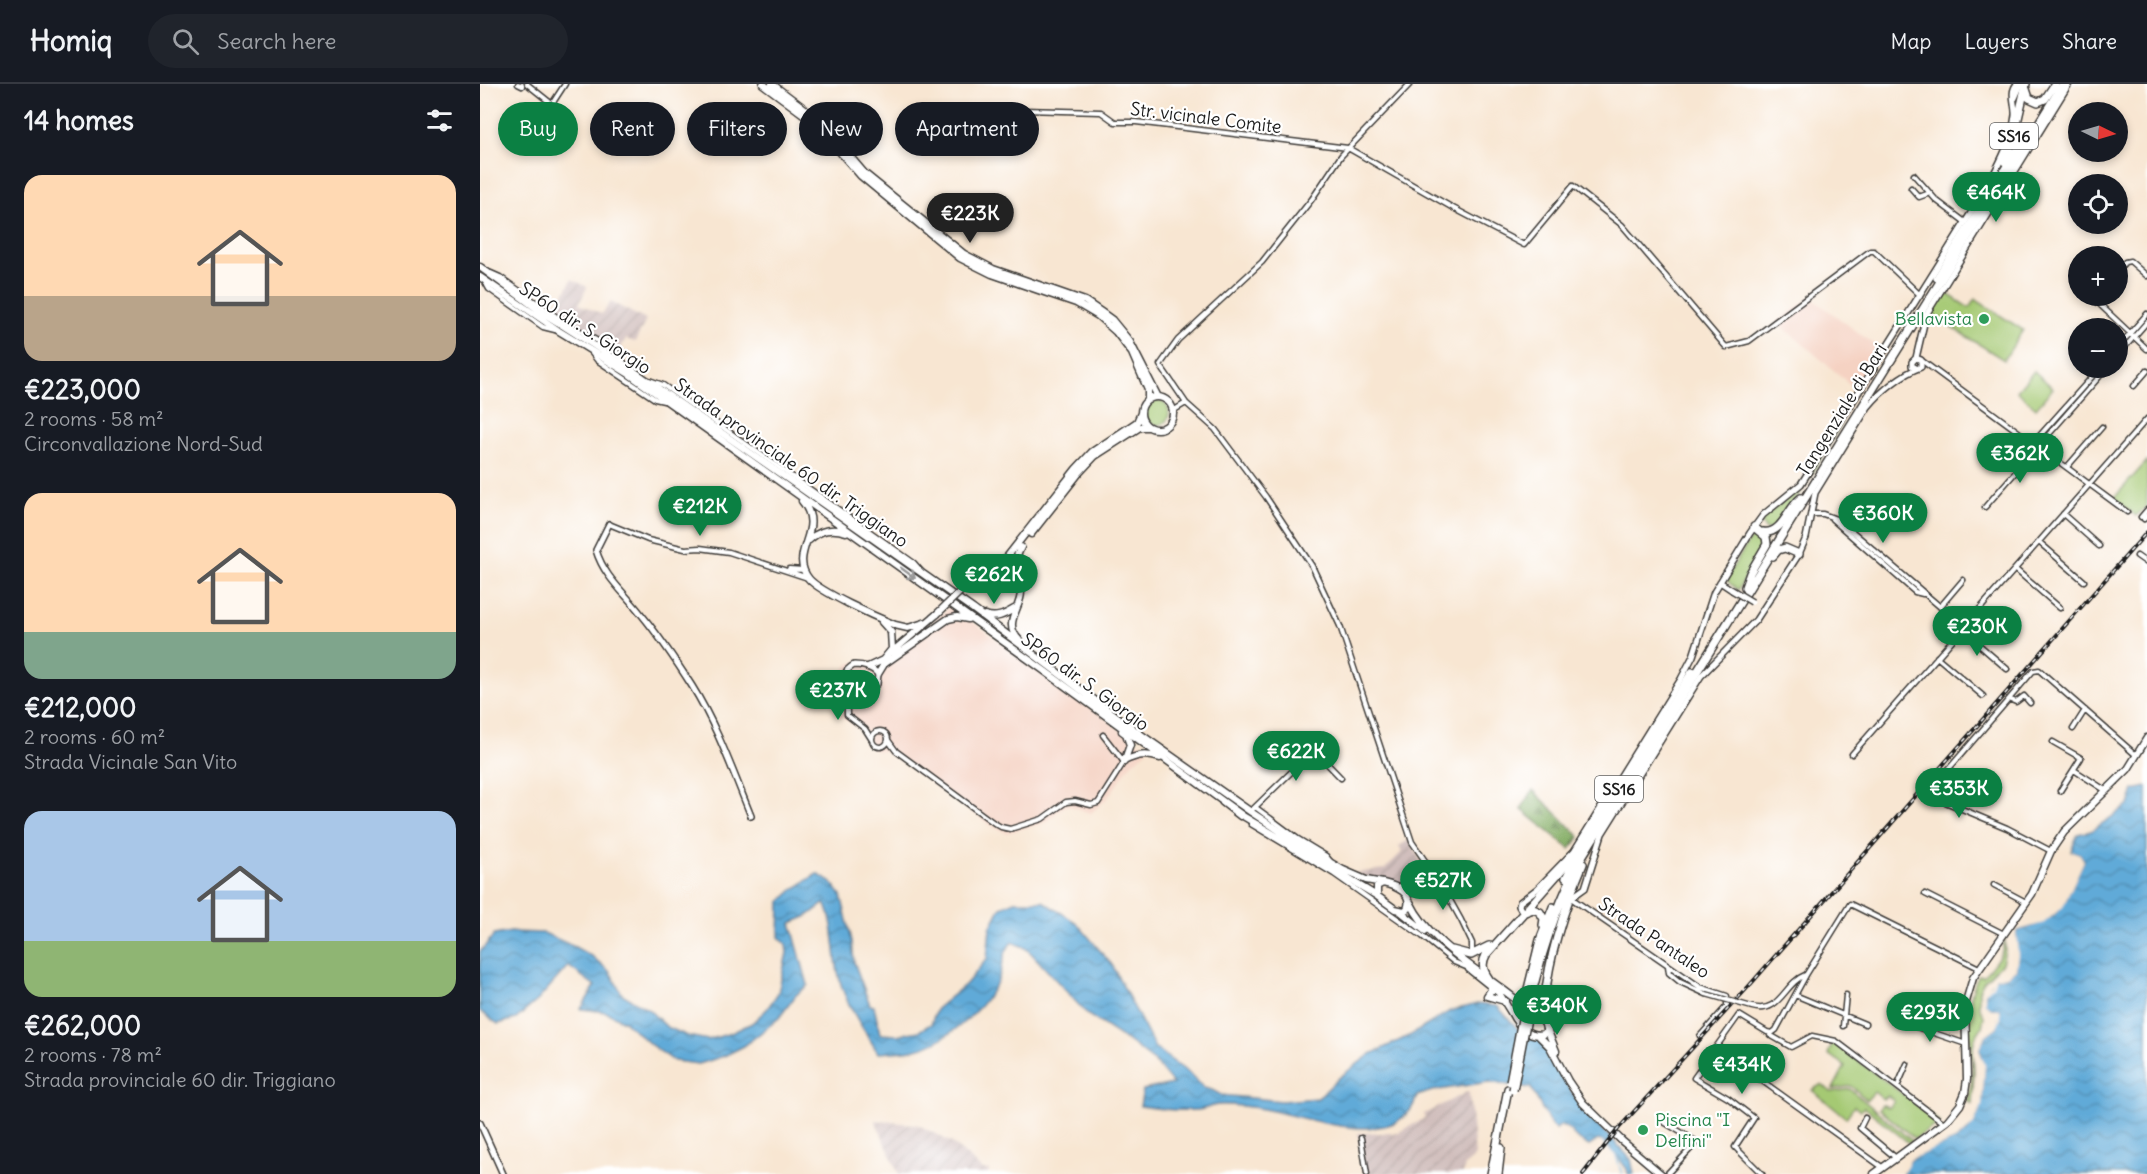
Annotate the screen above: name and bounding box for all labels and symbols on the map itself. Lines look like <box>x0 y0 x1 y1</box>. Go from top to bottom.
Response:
street label: Str. vicinale Comite <box>1129 97 1283 138</box>
north arrow <box>2068 102 2128 162</box>
road number: SS16 <box>1990 123 2038 149</box>
pin: €464K <box>1954 172 2038 223</box>
pin: €223K <box>928 193 1012 244</box>
street label: SP60 dir. S. Giorgio <box>515 276 656 379</box>
place label: Bellavista <box>1895 307 1972 330</box>
marker: Bellavista <box>1977 312 1991 326</box>
street label: Tangenziale di Bari <box>1791 339 1892 480</box>
street label: Strada provinciale 60 dir. Triggiano <box>670 373 913 552</box>
pin: €362K <box>1978 433 2062 484</box>
pin: €212K <box>658 486 742 537</box>
pin: €360K <box>1841 493 1925 544</box>
pin: €262K <box>952 554 1036 605</box>
one-way arrow <box>899 567 915 579</box>
pin: €230K <box>1935 606 2019 657</box>
street label: SP60 dir. S. Giorgio <box>1017 627 1154 736</box>
pin: €237K <box>796 670 880 721</box>
pin: €622K <box>1254 731 1338 782</box>
pin: €353K <box>1917 768 2001 819</box>
road number: SS16 <box>1595 776 1643 802</box>
pin: €527K <box>1401 860 1485 911</box>
street label: Strada Pantaleo <box>1594 892 1714 983</box>
pin: €340K <box>1515 985 1599 1036</box>
pin: €293K <box>1888 992 1972 1043</box>
pin: €434K <box>1700 1044 1784 1095</box>
place label: Piscina "I Delfini" <box>1655 1108 1730 1152</box>
marker: Piscina "I Delfini" <box>1636 1123 1650 1137</box>

